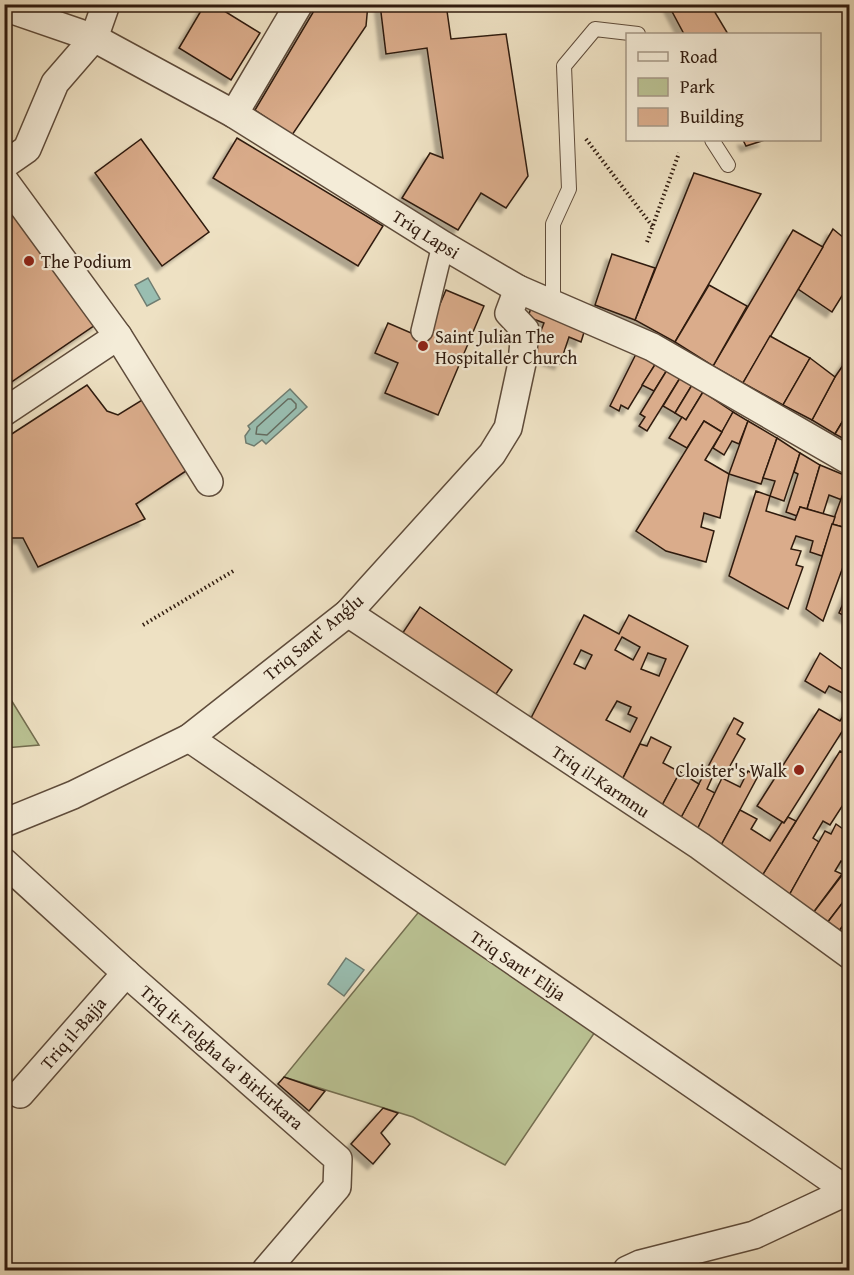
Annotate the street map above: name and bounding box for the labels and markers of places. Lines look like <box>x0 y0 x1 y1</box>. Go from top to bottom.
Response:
place label: The Podium <box>41 248 132 275</box>
marker: The Podium <box>22 254 36 268</box>
place label: Saint Julian The Hospitaller Church <box>435 323 577 371</box>
marker: Saint Julian The Hospitaller Church <box>416 339 430 353</box>
place label: Cloister's Walk <box>676 757 788 784</box>
marker: Cloister's Walk <box>792 763 806 777</box>

